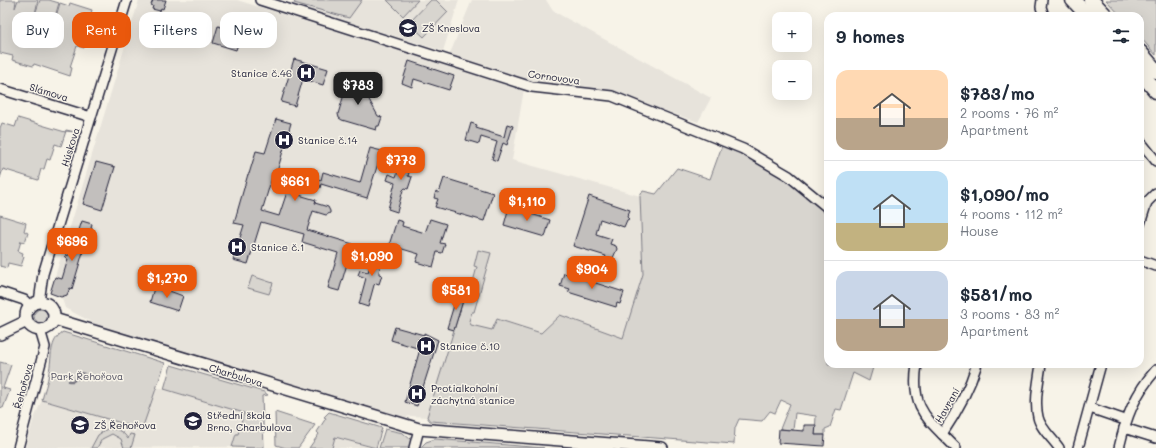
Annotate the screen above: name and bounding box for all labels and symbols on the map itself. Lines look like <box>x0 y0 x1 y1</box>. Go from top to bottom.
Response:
school or university icon: ZŠ Kneslova <box>397 17 419 39</box>
place label: ZŠ Kneslova <box>422 21 480 35</box>
hospital icon: Stanice č.46 <box>295 62 317 84</box>
place label: Stanice č.46 <box>231 66 292 80</box>
street label: Cornovova <box>527 66 581 88</box>
pin: $783 <box>334 72 382 106</box>
street label: Slámova <box>28 79 70 105</box>
street label: Húskova <box>57 126 83 168</box>
hospital icon: Stanice č.14 <box>273 129 295 151</box>
place label: Stanice č.14 <box>298 133 357 147</box>
pin: $773 <box>377 147 425 181</box>
pin: $661 <box>271 168 319 202</box>
pin: $1,110 <box>494 188 560 222</box>
pin: $696 <box>48 228 96 262</box>
hospital icon: Stanice č.1 <box>226 236 248 258</box>
place label: Stanice č.1 <box>251 240 304 254</box>
pin: $1,090 <box>339 243 405 277</box>
pin: $904 <box>568 256 616 290</box>
pin: $1,270 <box>134 265 200 299</box>
pin: $581 <box>432 277 480 311</box>
hospital icon: Stanice č.10 <box>415 335 437 357</box>
place label: Stanice č.10 <box>440 339 500 353</box>
street label: Charbulova <box>207 360 265 390</box>
street label: Řehořova <box>10 362 36 410</box>
park label: Park Řehořova <box>51 369 123 383</box>
place label: Protialkoholní záchytná stanice <box>431 381 515 407</box>
hospital icon: Protialkoholní záchytná stanice <box>406 383 428 405</box>
street label: Havraní <box>931 385 963 425</box>
place label: Střední škola Brno, Charbulova <box>207 408 292 434</box>
school or university icon: Střední škola Brno, Charbulova <box>182 410 204 432</box>
school or university icon: ZŠ Řehořova <box>69 414 91 436</box>
place label: ZŠ Řehořova <box>94 418 156 432</box>

